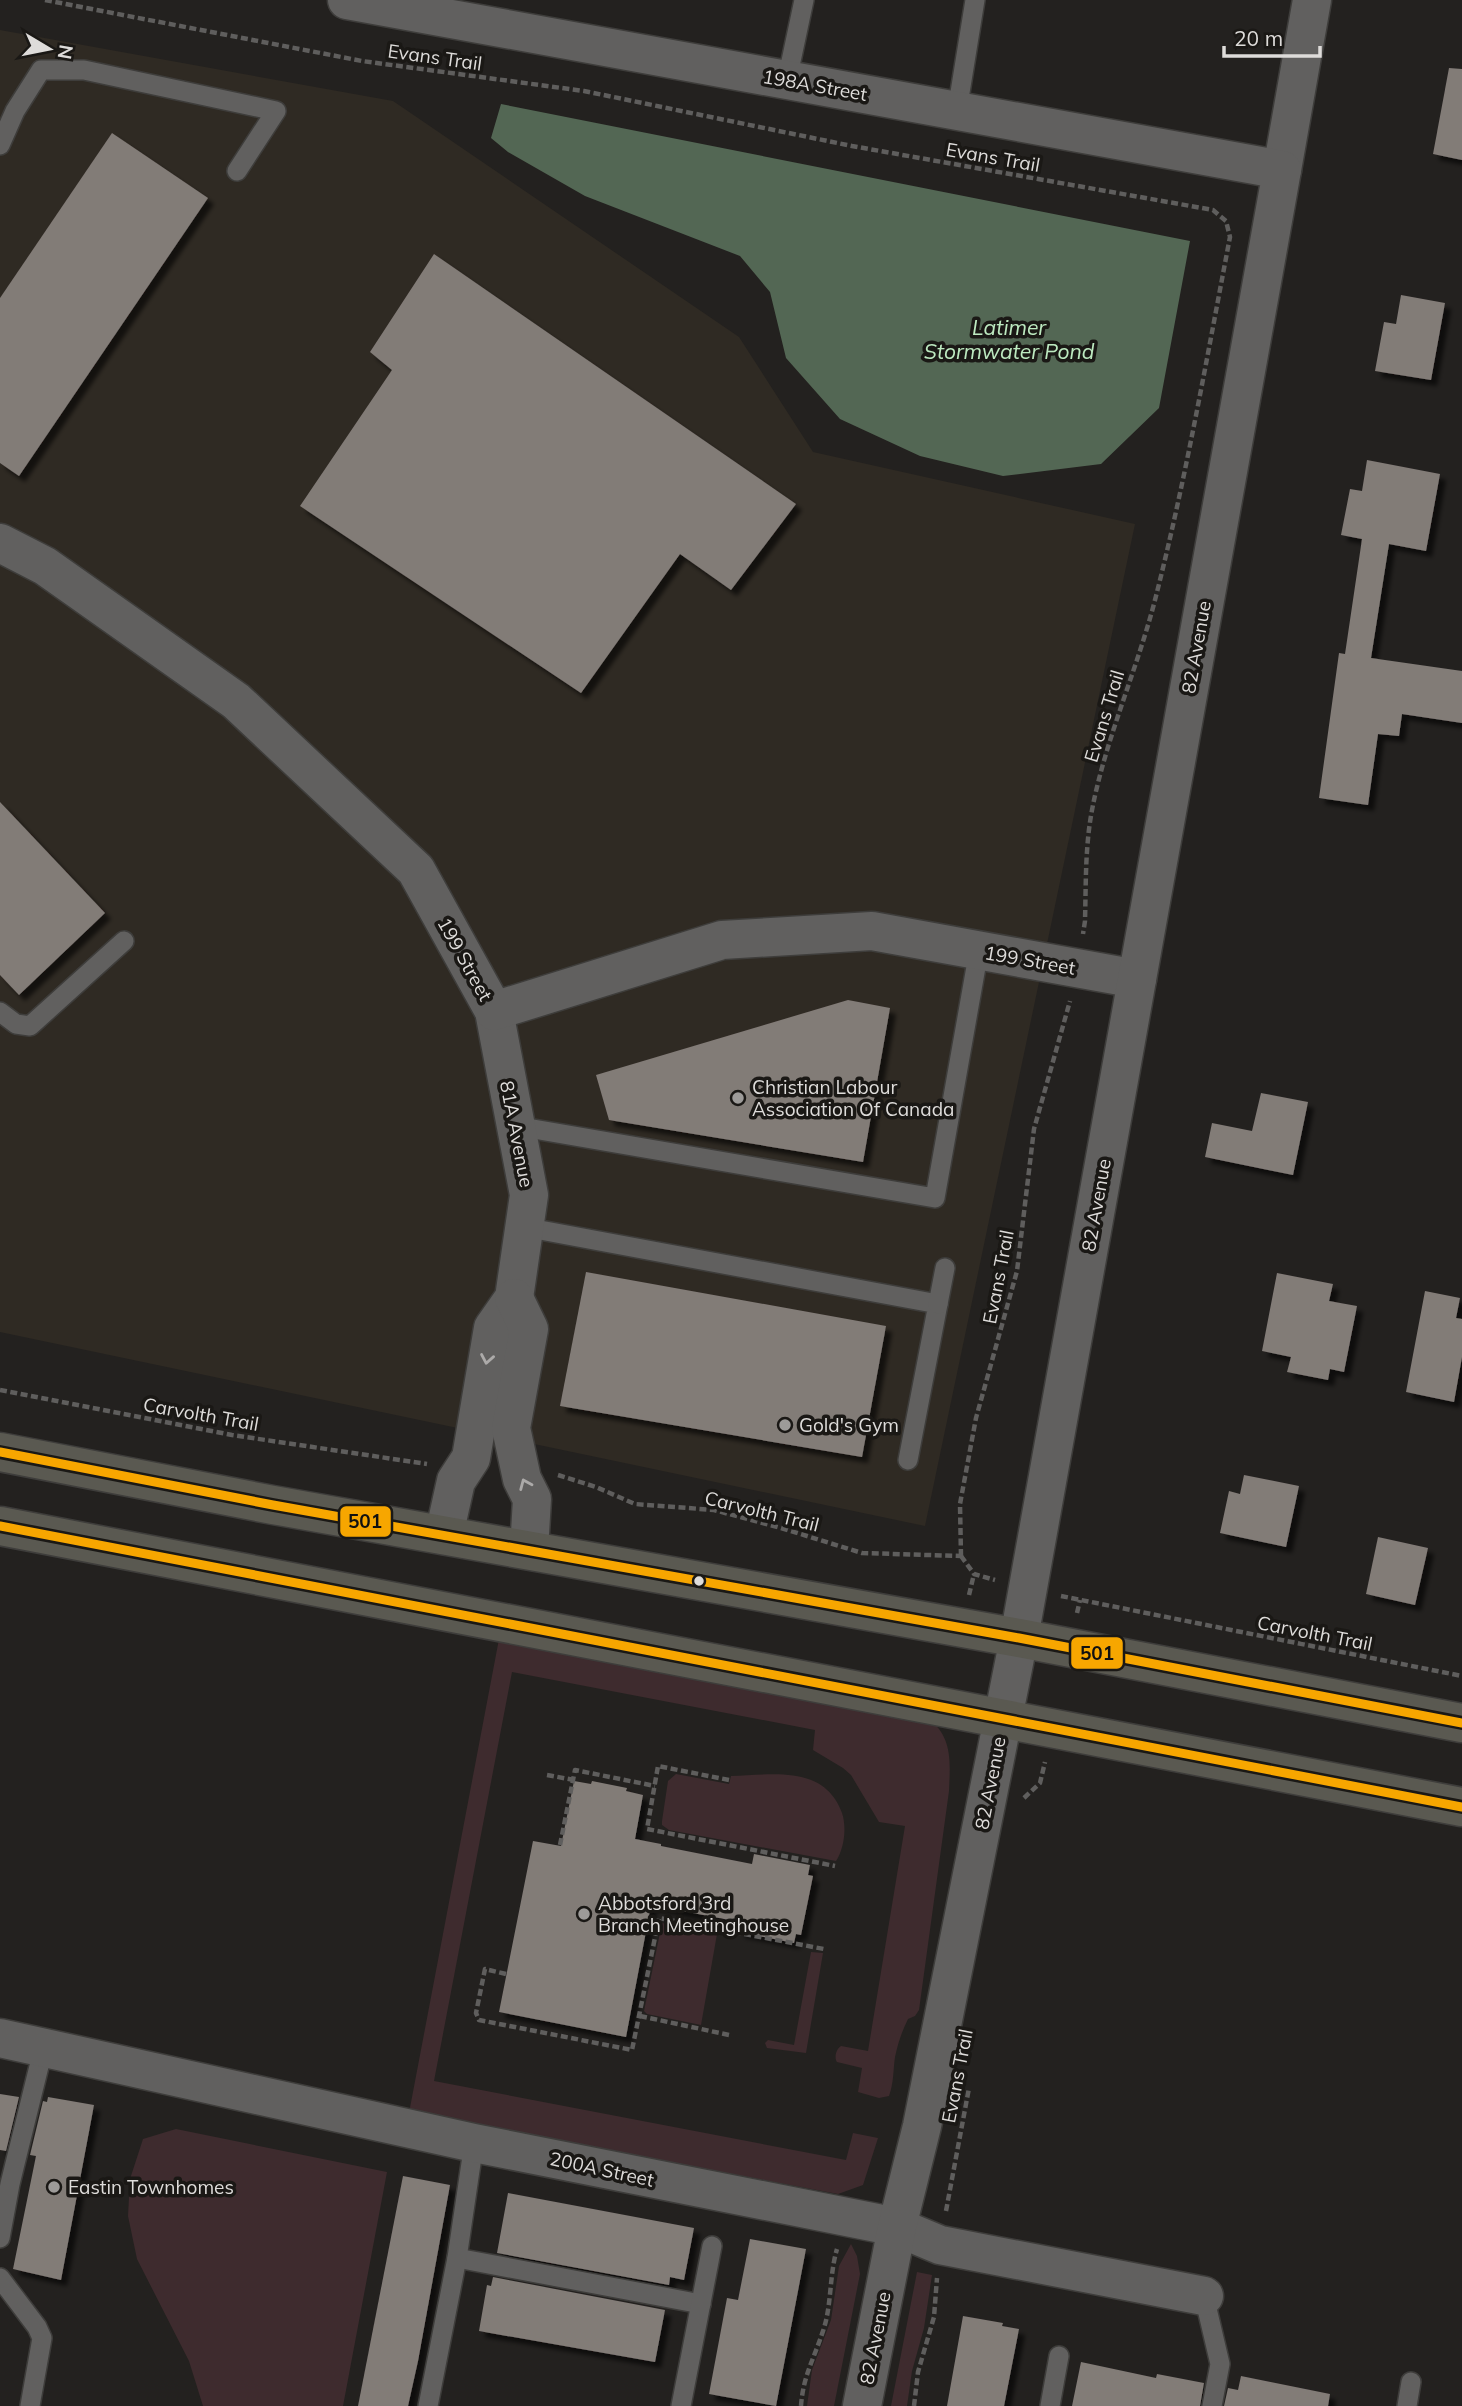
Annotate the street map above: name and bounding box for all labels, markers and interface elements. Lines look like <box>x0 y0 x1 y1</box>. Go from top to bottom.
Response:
north arrow <box>14 14 84 84</box>
scale bar <box>1224 14 1320 58</box>
text: 20 m <box>1234 25 1283 51</box>
street label: Evans Trail <box>386 38 484 76</box>
text: N <box>53 43 79 61</box>
street label: 198A Street <box>761 64 869 106</box>
street label: Evans Trail <box>944 137 1042 177</box>
water label: Latimer Stormwater Pond <box>924 314 1095 364</box>
street label: 82 Avenue <box>1176 599 1216 695</box>
street label: Evans Trail <box>1079 667 1129 765</box>
street label: 199 Street <box>432 913 498 1005</box>
street label: 199 Street <box>983 940 1078 980</box>
place label: Christian Labour Association Of Canada <box>752 1075 954 1121</box>
street label: 81A Avenue <box>495 1079 539 1189</box>
marker: Christian Labour Association Of Canada <box>730 1090 746 1106</box>
street label: 82 Avenue <box>1076 1157 1116 1253</box>
street label: Evans Trail <box>977 1228 1019 1326</box>
one-way arrow <box>481 1353 496 1365</box>
street label: Carvolth Trail <box>141 1392 261 1436</box>
place label: Gold's Gym <box>799 1413 899 1437</box>
marker: Gold's Gym <box>777 1417 793 1433</box>
one-way arrow <box>520 1478 534 1490</box>
street label: Carvolth Trail <box>702 1485 822 1537</box>
line badge: 501 <box>339 1505 392 1538</box>
text: 501 <box>348 1509 382 1533</box>
unlabelled marker <box>692 1574 706 1588</box>
street label: Carvolth Trail <box>1255 1610 1375 1656</box>
line badge: 501 <box>1070 1636 1124 1670</box>
text: 501 <box>1080 1641 1114 1665</box>
street label: 82 Avenue <box>969 1735 1011 1831</box>
place label: Abbotsford 3rd Branch Meetinghouse <box>598 1891 789 1937</box>
marker: Abbotsford 3rd Branch Meetinghouse <box>576 1906 592 1922</box>
street label: Evans Trail <box>936 2027 978 2125</box>
street label: 200A Street <box>548 2146 657 2192</box>
place label: Eastin Townhomes <box>68 2175 234 2199</box>
marker: Eastin Townhomes <box>46 2179 62 2195</box>
street label: 82 Avenue <box>854 2290 896 2386</box>

